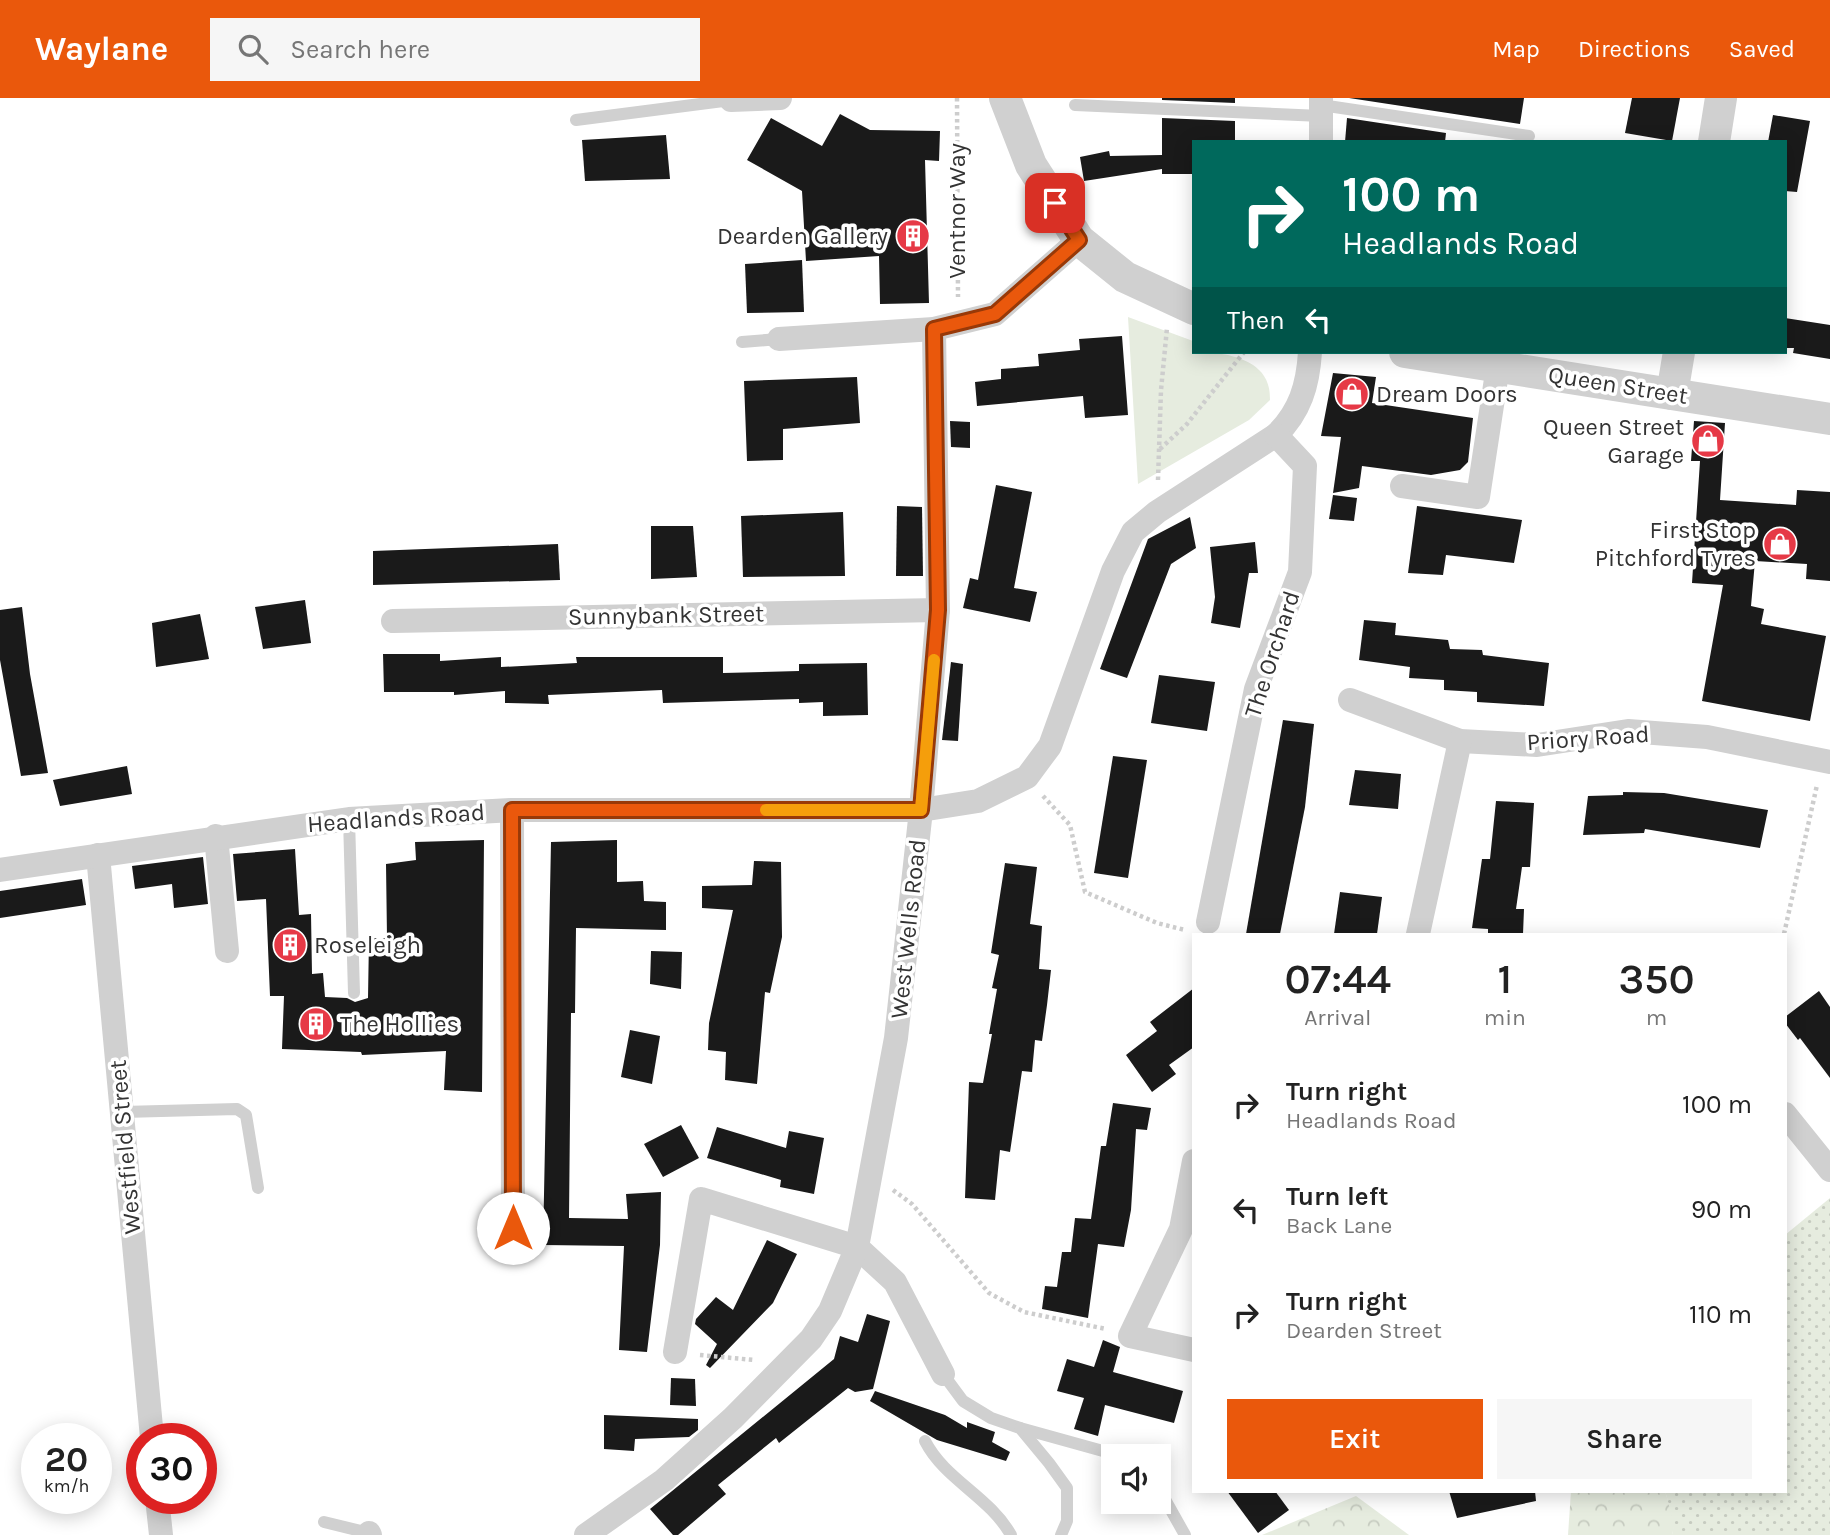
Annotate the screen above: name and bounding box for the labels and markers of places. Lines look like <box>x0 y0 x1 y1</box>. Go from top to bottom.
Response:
pin <box>1025 173 1085 233</box>
building icon: Dearden Gallery <box>894 217 932 255</box>
place label: Dearden Gallery <box>717 222 888 250</box>
shop icon: Dream Doors <box>1333 375 1371 413</box>
place label: Dream Doors <box>1376 380 1518 408</box>
place label: Queen Street Garage <box>1543 413 1684 469</box>
shop icon: Queen Street Garage <box>1689 422 1727 460</box>
place label: First Stop Pitchford Tyres <box>1595 516 1756 572</box>
shop icon: First Stop Pitchford Tyres <box>1761 525 1799 563</box>
building icon: Roseleigh <box>271 926 309 964</box>
place label: Roseleigh <box>314 931 421 959</box>
building icon: The Hollies <box>297 1005 335 1043</box>
place label: The Hollies <box>340 1010 459 1038</box>

